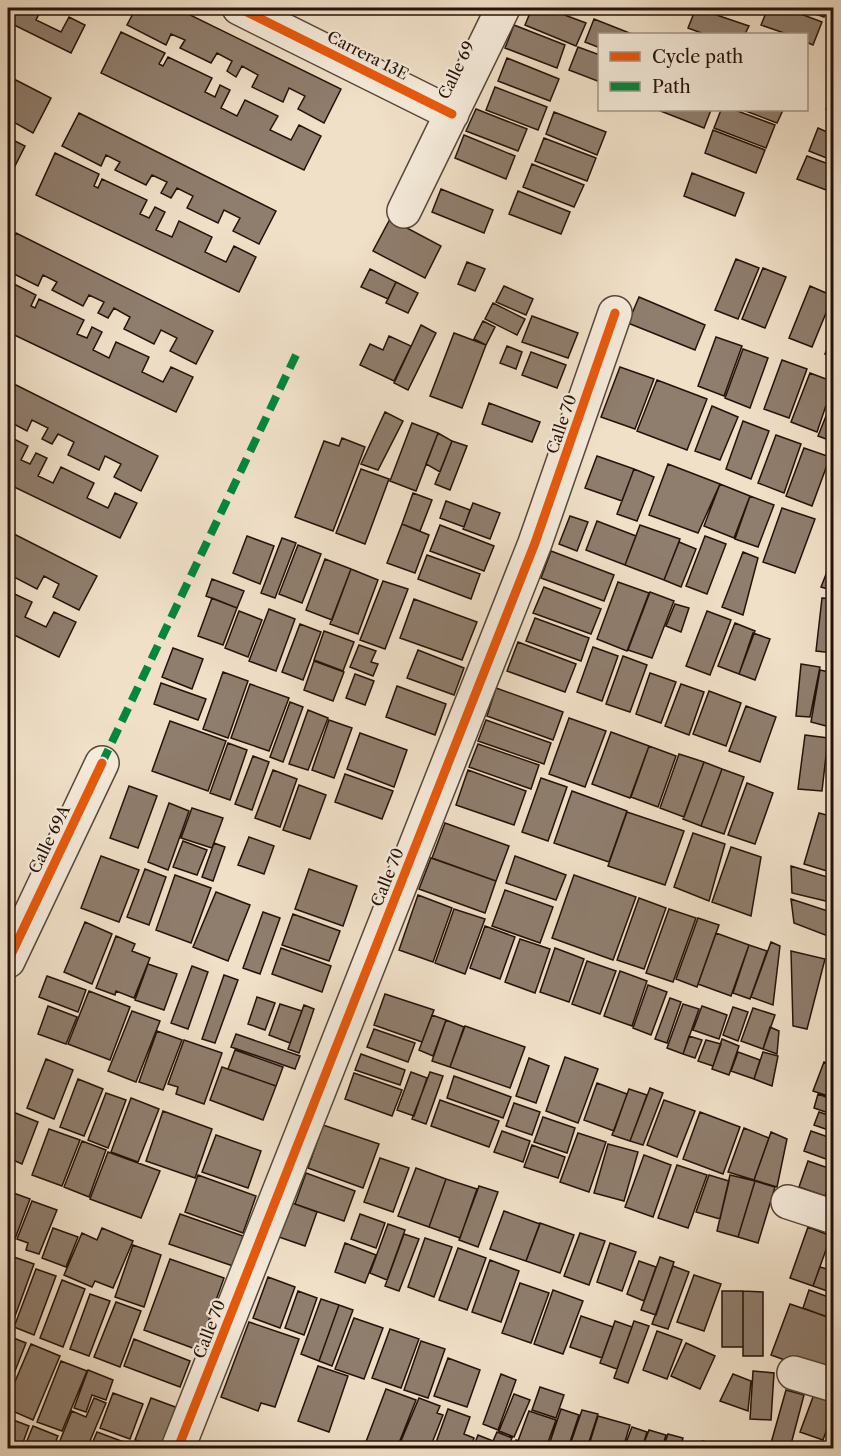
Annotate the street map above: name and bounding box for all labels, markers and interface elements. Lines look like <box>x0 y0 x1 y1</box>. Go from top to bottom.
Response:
street label: Carrera 13E <box>324 26 412 84</box>
legend <box>598 33 808 111</box>
street label: Calle 69 <box>433 38 479 102</box>
text: Cycle path <box>652 46 743 68</box>
text: Path <box>652 76 691 98</box>
street label: Calle 70 <box>542 392 580 456</box>
street label: Calle 69A <box>24 801 75 876</box>
street label: Calle 70 <box>366 845 408 909</box>
street label: Calle 70 <box>189 1297 229 1361</box>

